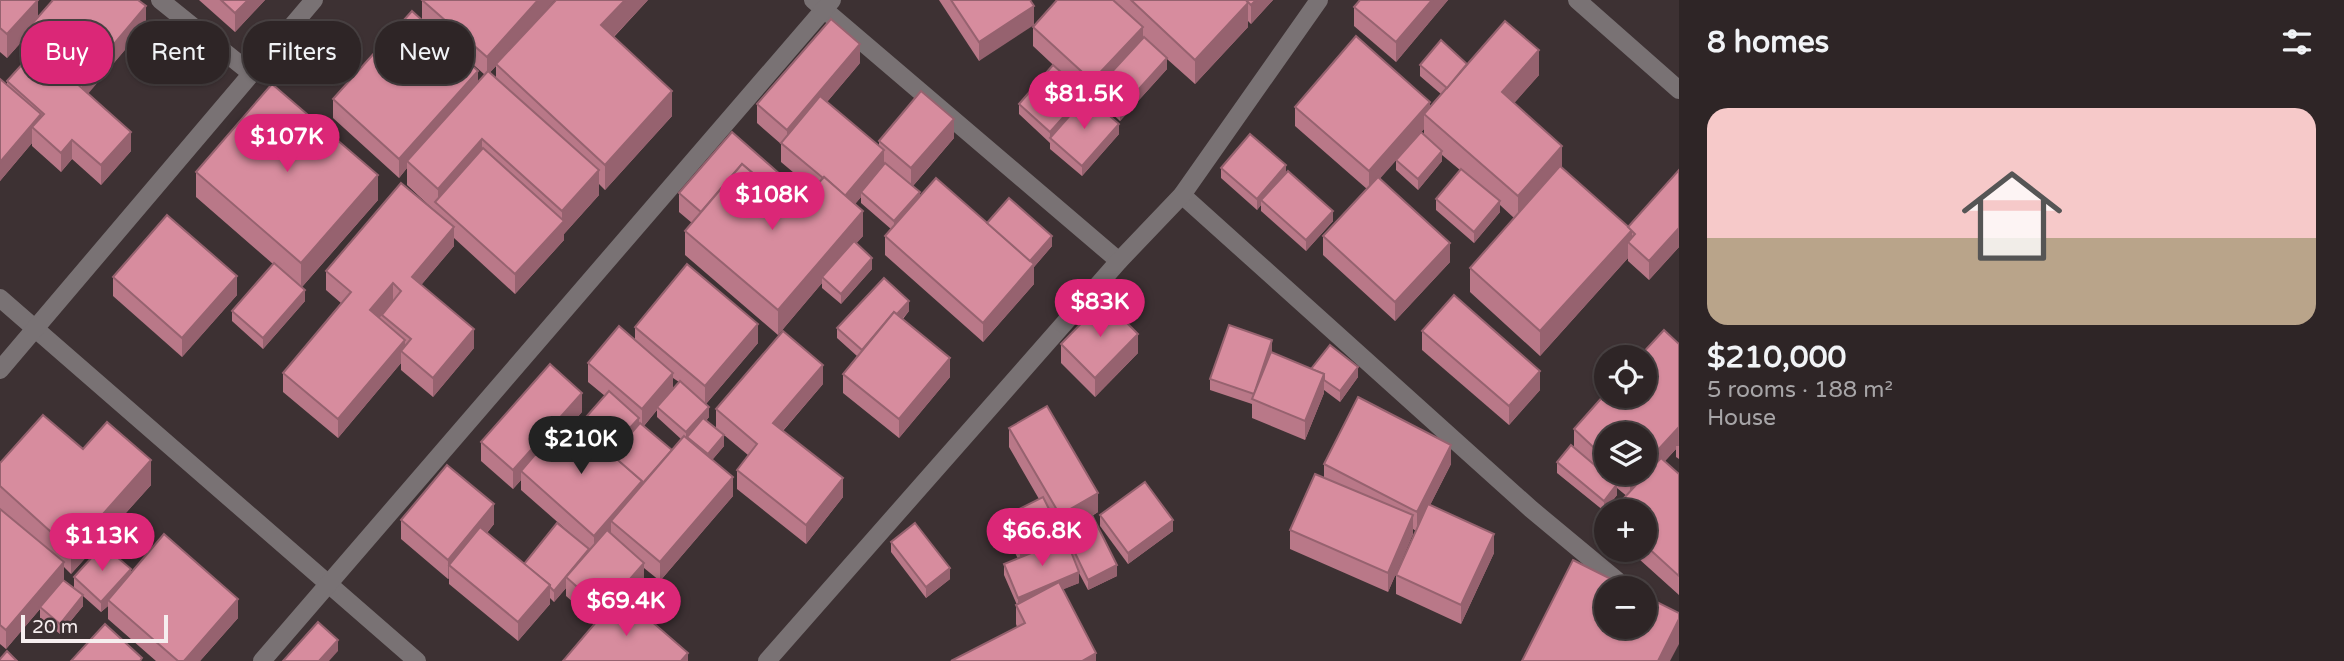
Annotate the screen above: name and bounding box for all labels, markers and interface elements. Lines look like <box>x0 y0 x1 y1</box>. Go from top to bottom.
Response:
chip: Buy <box>21 21 113 84</box>
chip: Rent <box>127 21 229 84</box>
chip: Filters <box>243 21 361 84</box>
chip: New <box>375 21 474 84</box>
icon: filters <box>2278 23 2316 61</box>
text: 8 homes <box>1707 24 1829 61</box>
pin: $81.5K <box>1027 72 1141 131</box>
text: $81.5K <box>1045 80 1123 108</box>
pin: $107K <box>238 114 336 174</box>
text: $107K <box>251 123 323 151</box>
icon: home <box>1949 153 2075 279</box>
pin: $108K <box>723 173 821 232</box>
text: $108K <box>736 181 808 209</box>
pin: $83K <box>1059 280 1141 339</box>
text: $83K <box>1071 288 1129 316</box>
text: $210,000 <box>1707 339 1846 376</box>
map controls <box>1594 345 1657 639</box>
button: locate <box>1594 345 1657 408</box>
text: 5 rooms · 188 m² <box>1707 376 1893 404</box>
text: House <box>1707 404 1776 432</box>
pin: $210K <box>532 416 630 476</box>
button: layers <box>1594 422 1657 485</box>
text: $210K <box>545 425 617 453</box>
button: + <box>1594 499 1657 562</box>
pin: $66.8K <box>985 508 1099 568</box>
pin: $113K <box>53 514 151 573</box>
text: $66.8K <box>1003 517 1081 545</box>
text: $113K <box>66 522 138 550</box>
button: − <box>1594 576 1657 639</box>
pin: $69.4K <box>569 578 683 638</box>
text: $69.4K <box>587 587 665 615</box>
scale bar <box>21 612 168 644</box>
text: 20 m <box>32 616 78 638</box>

